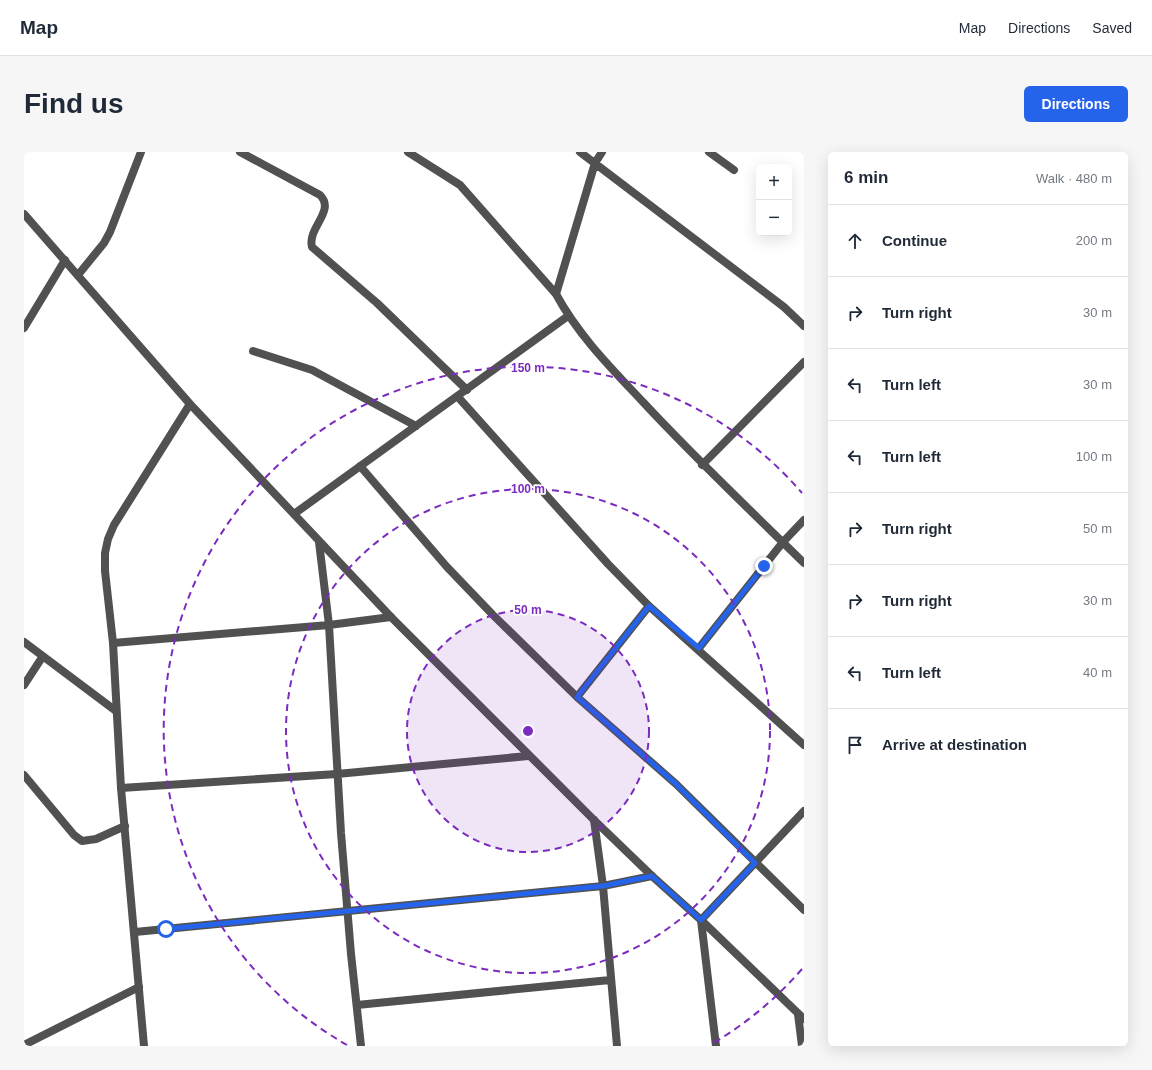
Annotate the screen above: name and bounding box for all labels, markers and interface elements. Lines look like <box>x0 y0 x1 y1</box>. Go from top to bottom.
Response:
text: Map <box>20 17 58 38</box>
text: Map <box>959 20 986 36</box>
text: Directions <box>1008 20 1070 36</box>
text: Saved <box>1092 20 1132 36</box>
button: Directions <box>1024 86 1128 122</box>
text: Find us <box>24 88 124 119</box>
map controls <box>756 164 792 236</box>
button: + <box>756 164 792 200</box>
text: 6 min <box>844 168 888 187</box>
text: Walk · 480 m <box>1036 171 1112 186</box>
button: − <box>756 200 792 236</box>
icon: ahead <box>844 230 866 252</box>
text: Continue <box>882 232 947 249</box>
text: 200 m <box>1076 233 1112 248</box>
icon: right <box>844 302 866 324</box>
text: Turn right <box>882 304 952 321</box>
text: 30 m <box>1083 305 1112 320</box>
text: 150 m <box>511 361 545 375</box>
icon: left <box>844 374 866 396</box>
text: Turn left <box>882 376 941 393</box>
text: 30 m <box>1083 377 1112 392</box>
icon: left <box>844 446 866 468</box>
text: Turn left <box>882 448 941 465</box>
text: 100 m <box>1076 449 1112 464</box>
text: 100 m <box>511 482 545 496</box>
icon: right <box>844 518 866 540</box>
text: Turn right <box>882 520 952 537</box>
text: 50 m <box>1083 521 1112 536</box>
route end <box>755 557 773 575</box>
icon: right <box>844 590 866 612</box>
text: Turn right <box>882 592 952 609</box>
text: 30 m <box>1083 593 1112 608</box>
text: 50 m <box>514 603 542 617</box>
icon: left <box>844 662 866 684</box>
text: Turn left <box>882 664 941 681</box>
text: 40 m <box>1083 665 1112 680</box>
centre of rings <box>521 724 535 738</box>
icon: arrive <box>844 734 866 756</box>
text: Arrive at destination <box>882 736 1027 753</box>
route start <box>157 920 175 938</box>

